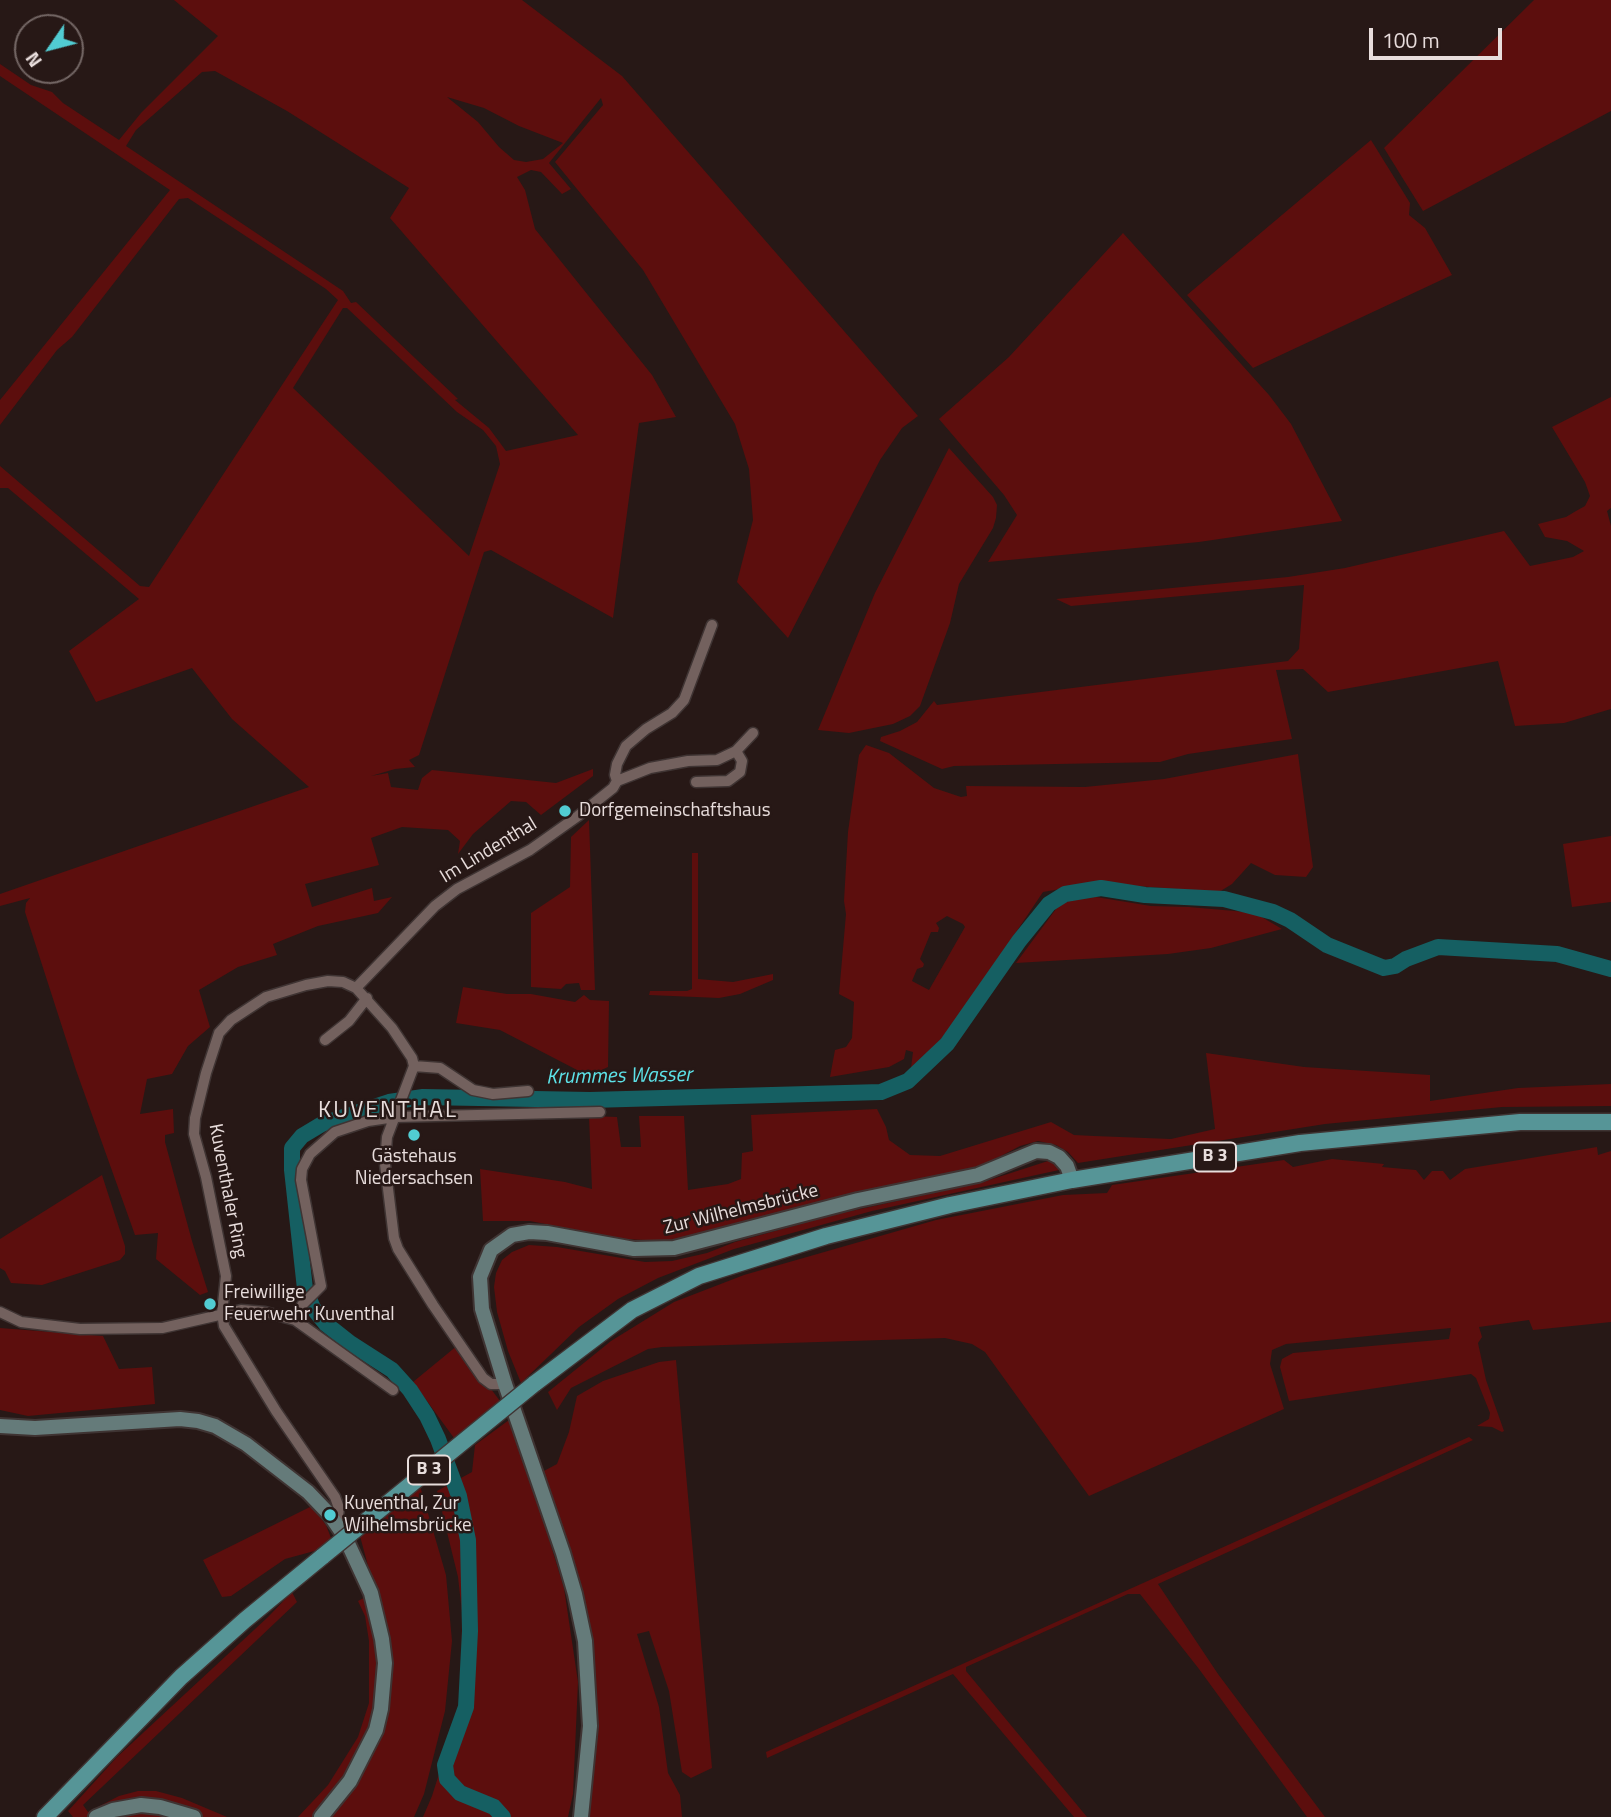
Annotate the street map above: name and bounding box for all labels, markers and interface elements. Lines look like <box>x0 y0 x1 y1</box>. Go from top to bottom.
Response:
north arrow <box>14 14 84 84</box>
scale bar <box>1373 14 1506 58</box>
text: 100 m <box>1382 24 1439 56</box>
text: N <box>17 46 49 74</box>
place label: Dorfgemeinschaftshaus <box>579 800 771 822</box>
marker: Dorfgemeinschaftshaus <box>557 803 573 819</box>
street label: Im Lindenthal <box>437 813 541 889</box>
water label: Krummes Wasser <box>546 1063 692 1091</box>
district label: KUVENTHAL <box>319 1097 457 1125</box>
street label: Kuventhaler Ring <box>203 1122 251 1260</box>
marker: Gästehaus Niedersachsen <box>406 1127 422 1143</box>
road number: B 3 <box>1194 1142 1236 1172</box>
place label: Gästehaus Niedersachsen <box>355 1146 473 1190</box>
street label: Zur Wilhelmsbrücke <box>661 1180 821 1240</box>
place label: Freiwillige Feuerwehr Kuventhal <box>224 1282 395 1326</box>
marker: Freiwillige Feuerwehr Kuventhal <box>202 1296 218 1312</box>
road number: B 3 <box>408 1456 450 1484</box>
place label: Kuventhal, Zur Wilhelmsbrücke <box>344 1493 472 1537</box>
marker: Kuventhal, Zur Wilhelmsbrücke <box>322 1507 338 1523</box>

